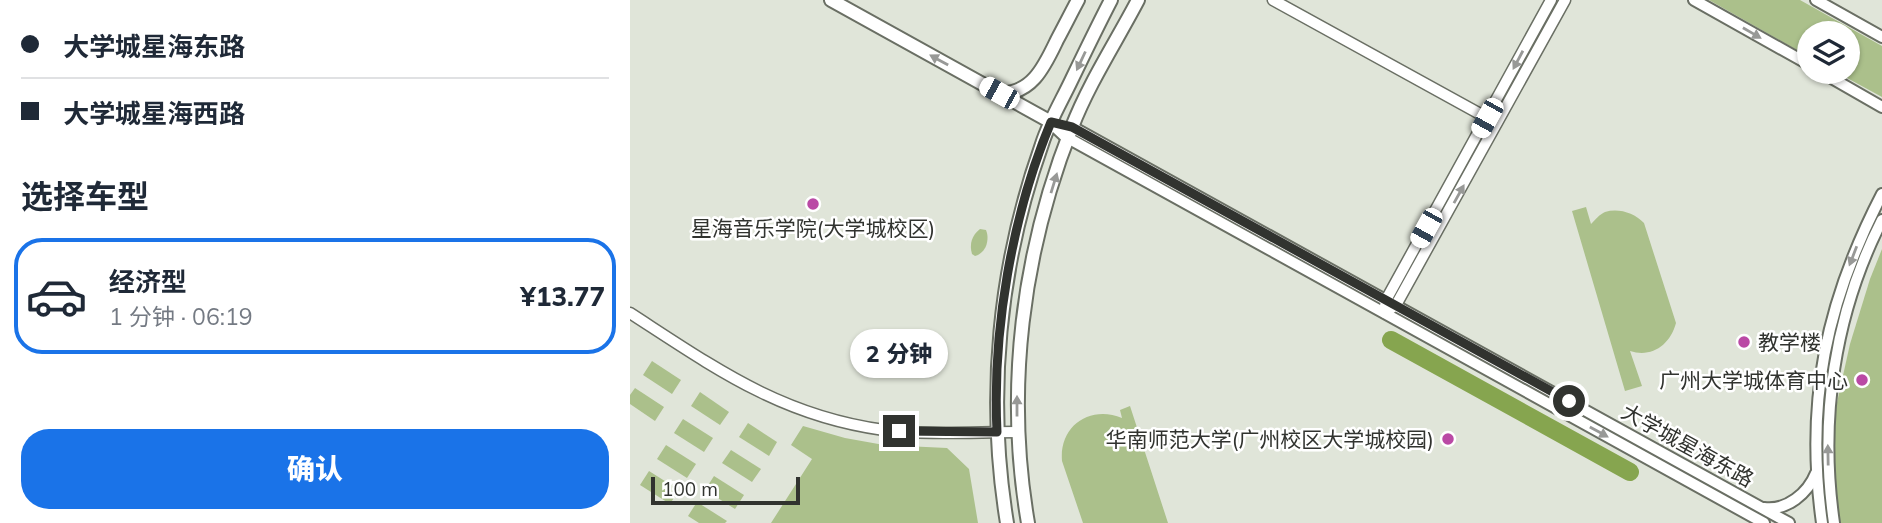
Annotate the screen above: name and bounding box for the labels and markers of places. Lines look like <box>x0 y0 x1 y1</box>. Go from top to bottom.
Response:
marker: 星海音乐学院(大学城校区) <box>805 196 821 212</box>
place label: 星海音乐学院(大学城校区) <box>691 215 935 241</box>
place label: 教学楼 <box>1758 329 1821 355</box>
marker: 教学楼 <box>1736 334 1752 350</box>
place label: 广州大学城体育中心 <box>1659 367 1848 393</box>
marker: 广州大学城体育中心 <box>1854 372 1870 388</box>
place label: 华南师范大学(广州校区大学城校园) <box>1106 426 1434 452</box>
marker: 华南师范大学(广州校区大学城校园) <box>1440 431 1456 447</box>

